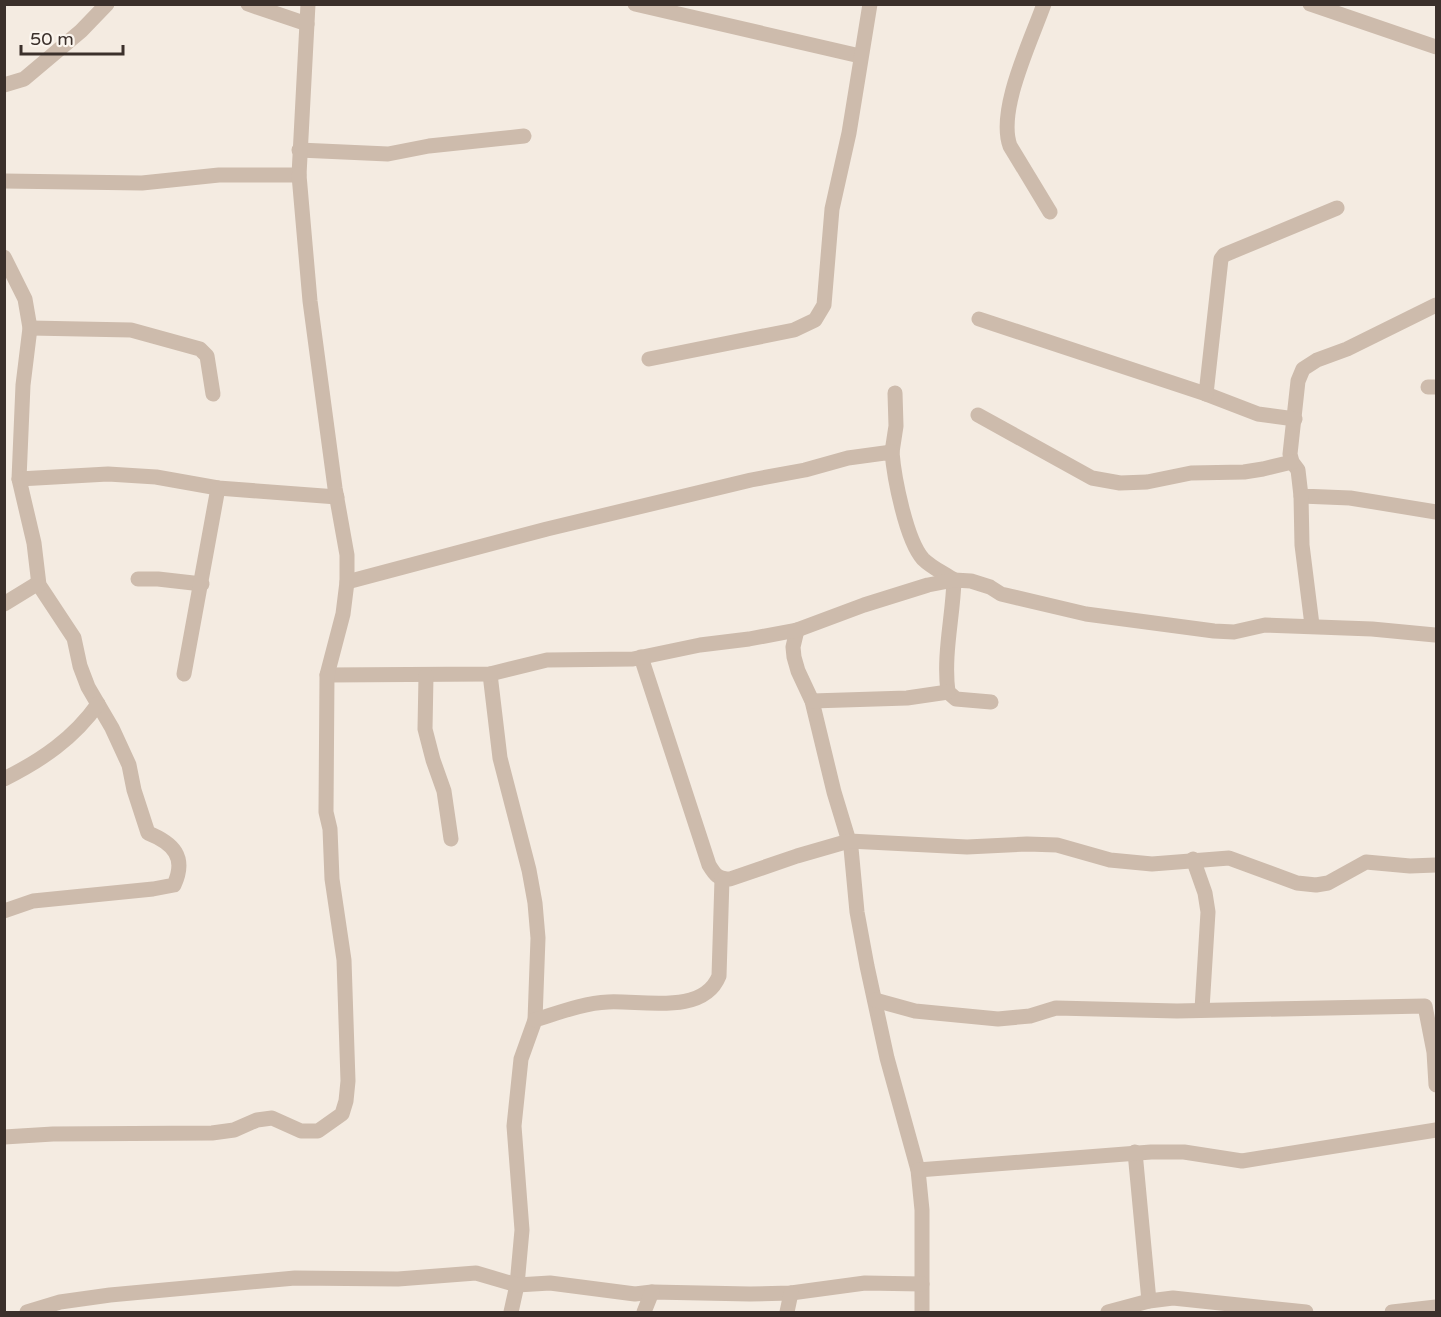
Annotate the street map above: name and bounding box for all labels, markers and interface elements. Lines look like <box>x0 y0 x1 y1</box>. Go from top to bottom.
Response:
scale bar <box>21 18 123 56</box>
text: 50 m <box>30 28 74 50</box>

